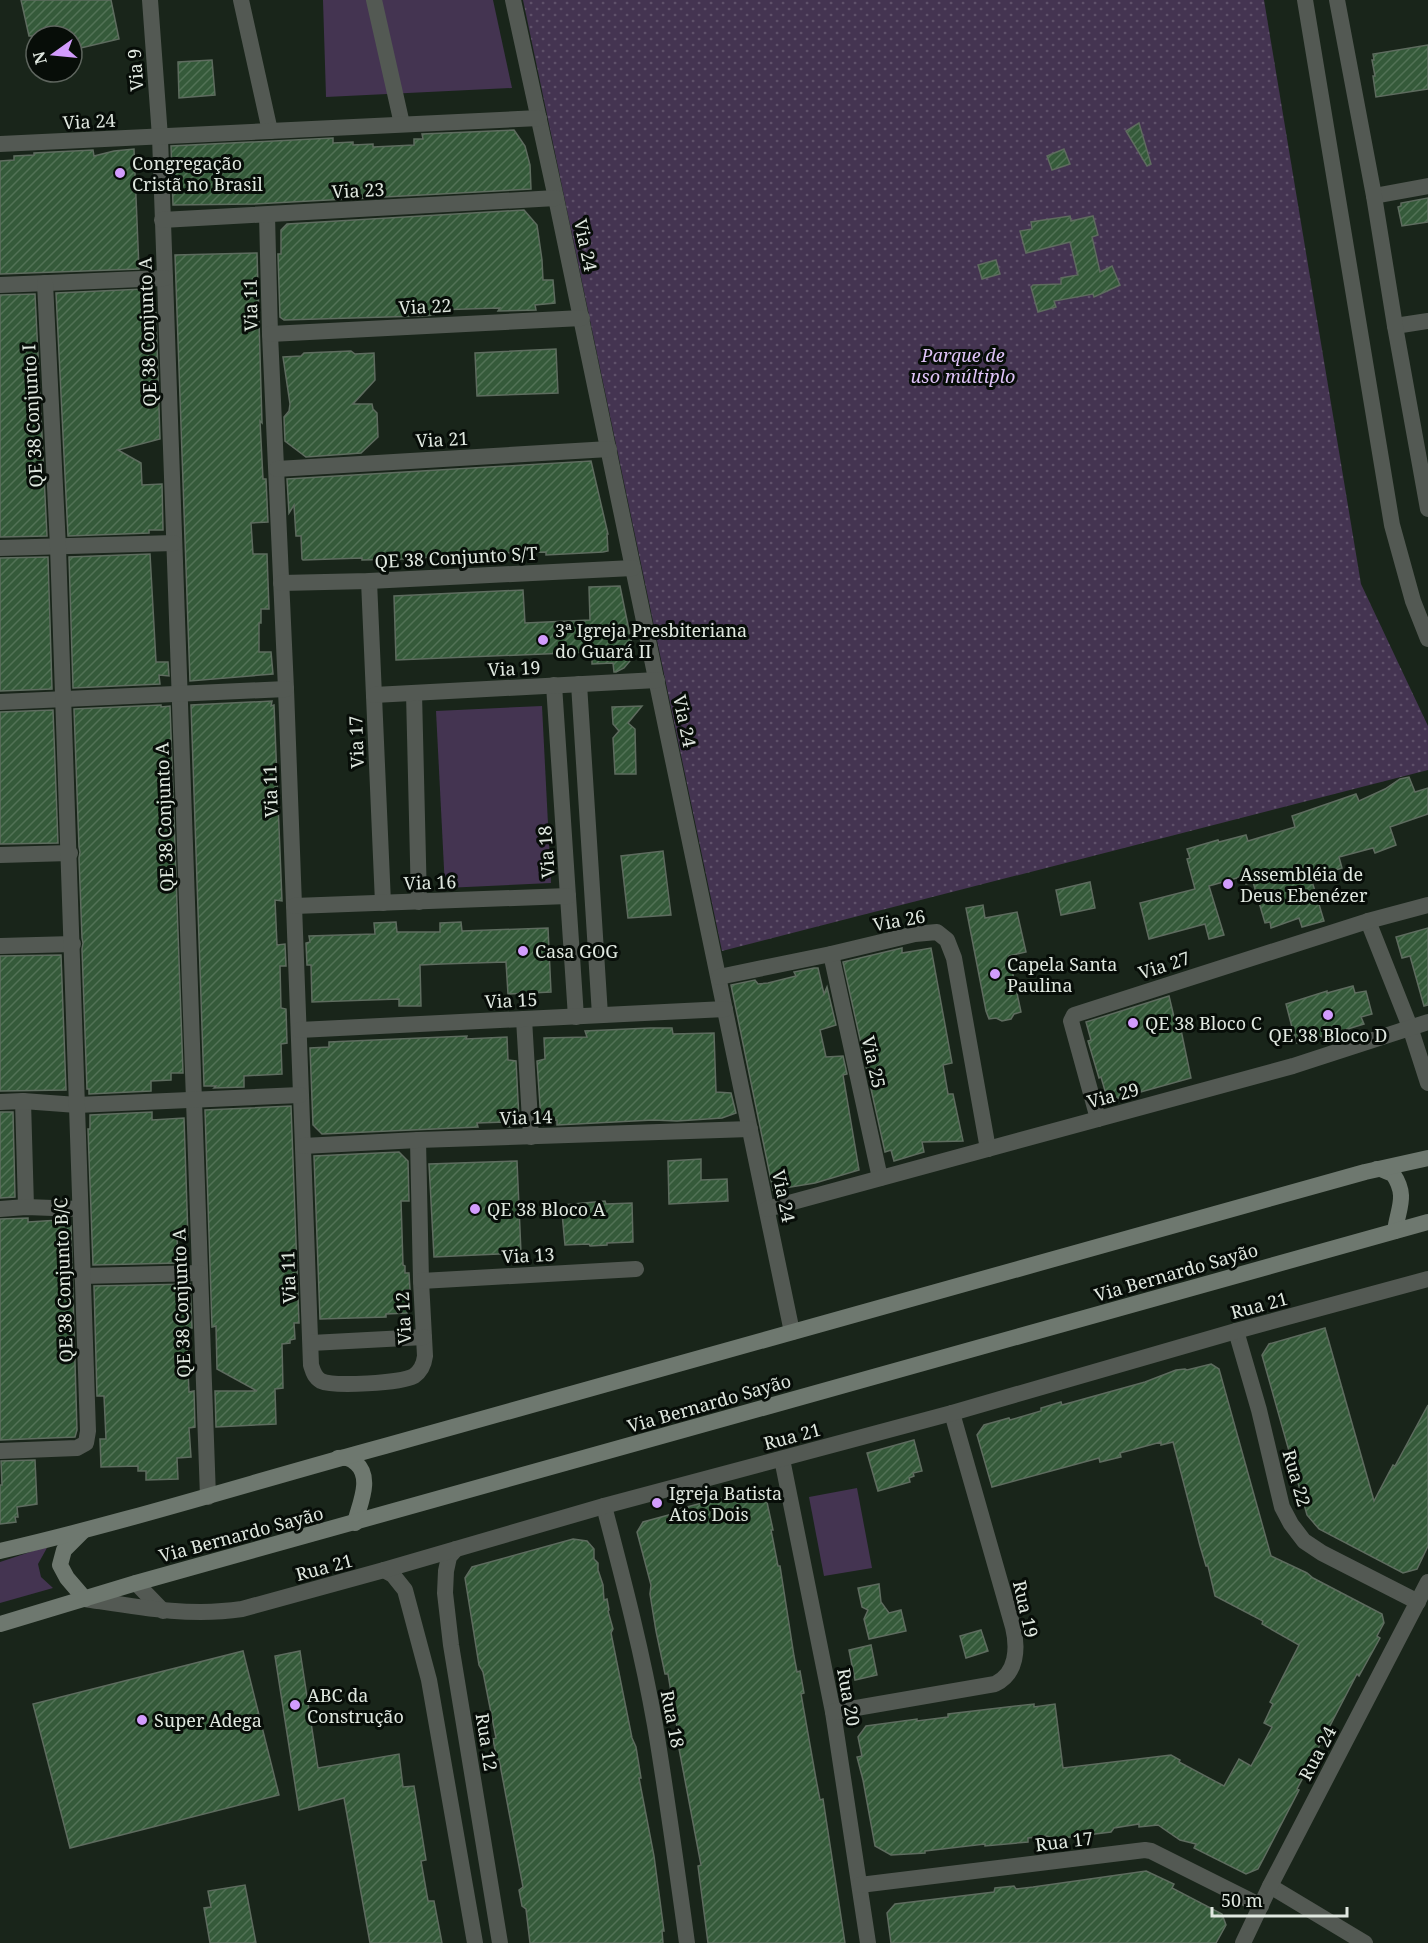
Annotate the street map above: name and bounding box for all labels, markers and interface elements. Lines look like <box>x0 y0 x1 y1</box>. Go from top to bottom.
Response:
north arrow <box>24 24 84 84</box>
street label: Via 9 <box>122 48 148 92</box>
text: N <box>27 49 52 67</box>
street label: Via 24 <box>62 108 116 134</box>
place label: Congregação Cristã no Brasil <box>132 151 263 196</box>
marker: Congregação Cristã no Brasil <box>113 166 127 180</box>
street label: Via 23 <box>331 177 385 203</box>
street label: Via 24 <box>569 217 603 273</box>
street label: QE 38 Conjunto A <box>132 257 162 407</box>
street label: Via 11 <box>238 278 262 332</box>
street label: Via 22 <box>398 293 452 319</box>
park label: Parque de uso múltiplo <box>911 343 1015 388</box>
street label: QE 38 Conjunto I <box>16 344 48 488</box>
street label: Via 21 <box>415 426 469 452</box>
street label: QE 38 Conjunto S/T <box>374 541 538 573</box>
place label: 3ª Igreja Presbiteriana do Guará II <box>555 618 747 663</box>
marker: 3ª Igreja Presbiteriana do Guará II <box>536 633 550 647</box>
street label: Via 19 <box>487 655 541 681</box>
street label: Via 24 <box>668 693 702 749</box>
street label: Via 17 <box>343 715 369 769</box>
street label: QE 38 Conjunto A <box>149 742 179 892</box>
street label: Via 11 <box>257 764 283 818</box>
street label: Via 18 <box>532 825 560 879</box>
place label: Assembléia de Deus Ebenézer <box>1240 862 1368 907</box>
street label: Via 16 <box>403 869 457 895</box>
marker: Assembléia de Deus Ebenézer <box>1221 877 1235 891</box>
street label: Via 26 <box>871 904 927 936</box>
place label: Casa GOG <box>535 939 618 963</box>
marker: Casa GOG <box>516 944 530 958</box>
street label: Via 27 <box>1135 945 1193 985</box>
place label: Capela Santa Paulina <box>1007 952 1117 997</box>
marker: Capela Santa Paulina <box>988 967 1002 981</box>
street label: Via 15 <box>484 987 538 1013</box>
marker: QE 38 Bloco D <box>1321 1008 1335 1022</box>
place label: QE 38 Bloco C <box>1145 1011 1262 1035</box>
marker: QE 38 Bloco C <box>1126 1016 1140 1030</box>
place label: QE 38 Bloco D <box>1269 1023 1387 1047</box>
street label: Via 25 <box>856 1034 892 1090</box>
street label: Via 29 <box>1084 1077 1142 1113</box>
street label: Via 14 <box>499 1104 553 1130</box>
street label: Via 24 <box>767 1168 801 1224</box>
street label: QE 38 Conjunto B/C <box>48 1197 78 1363</box>
place label: QE 38 Bloco A <box>487 1197 606 1221</box>
marker: QE 38 Bloco A <box>468 1202 482 1216</box>
street label: QE 38 Conjunto A <box>166 1228 196 1378</box>
street label: Via Bernardo Sayão <box>1091 1237 1261 1307</box>
street label: Via 13 <box>501 1242 555 1268</box>
street label: Via 11 <box>275 1250 301 1304</box>
street label: Rua 21 <box>1228 1286 1290 1324</box>
street label: Via 12 <box>390 1291 416 1345</box>
street label: Via Bernardo Sayão <box>624 1368 794 1438</box>
street label: Rua 21 <box>761 1417 823 1455</box>
street label: Rua 22 <box>1277 1447 1317 1509</box>
place label: Igreja Batista Atos Dois <box>669 1481 782 1526</box>
marker: Igreja Batista Atos Dois <box>650 1496 664 1510</box>
street label: Via Bernardo Sayão <box>156 1501 326 1567</box>
street label: Rua 21 <box>293 1548 355 1586</box>
street label: Rua 19 <box>1008 1578 1044 1640</box>
street label: Rua 20 <box>832 1666 866 1728</box>
place label: ABC da Construção <box>307 1683 404 1728</box>
street label: Rua 18 <box>656 1688 690 1750</box>
marker: ABC da Construção <box>288 1698 302 1712</box>
place label: Super Adega <box>154 1708 262 1732</box>
street label: Rua 12 <box>471 1711 503 1773</box>
marker: Super Adega <box>135 1713 149 1727</box>
street label: Rua 24 <box>1293 1722 1341 1784</box>
street label: Rua 17 <box>1034 1826 1094 1856</box>
scale bar <box>1212 1880 1347 1918</box>
text: 50 m <box>1221 1888 1263 1912</box>

